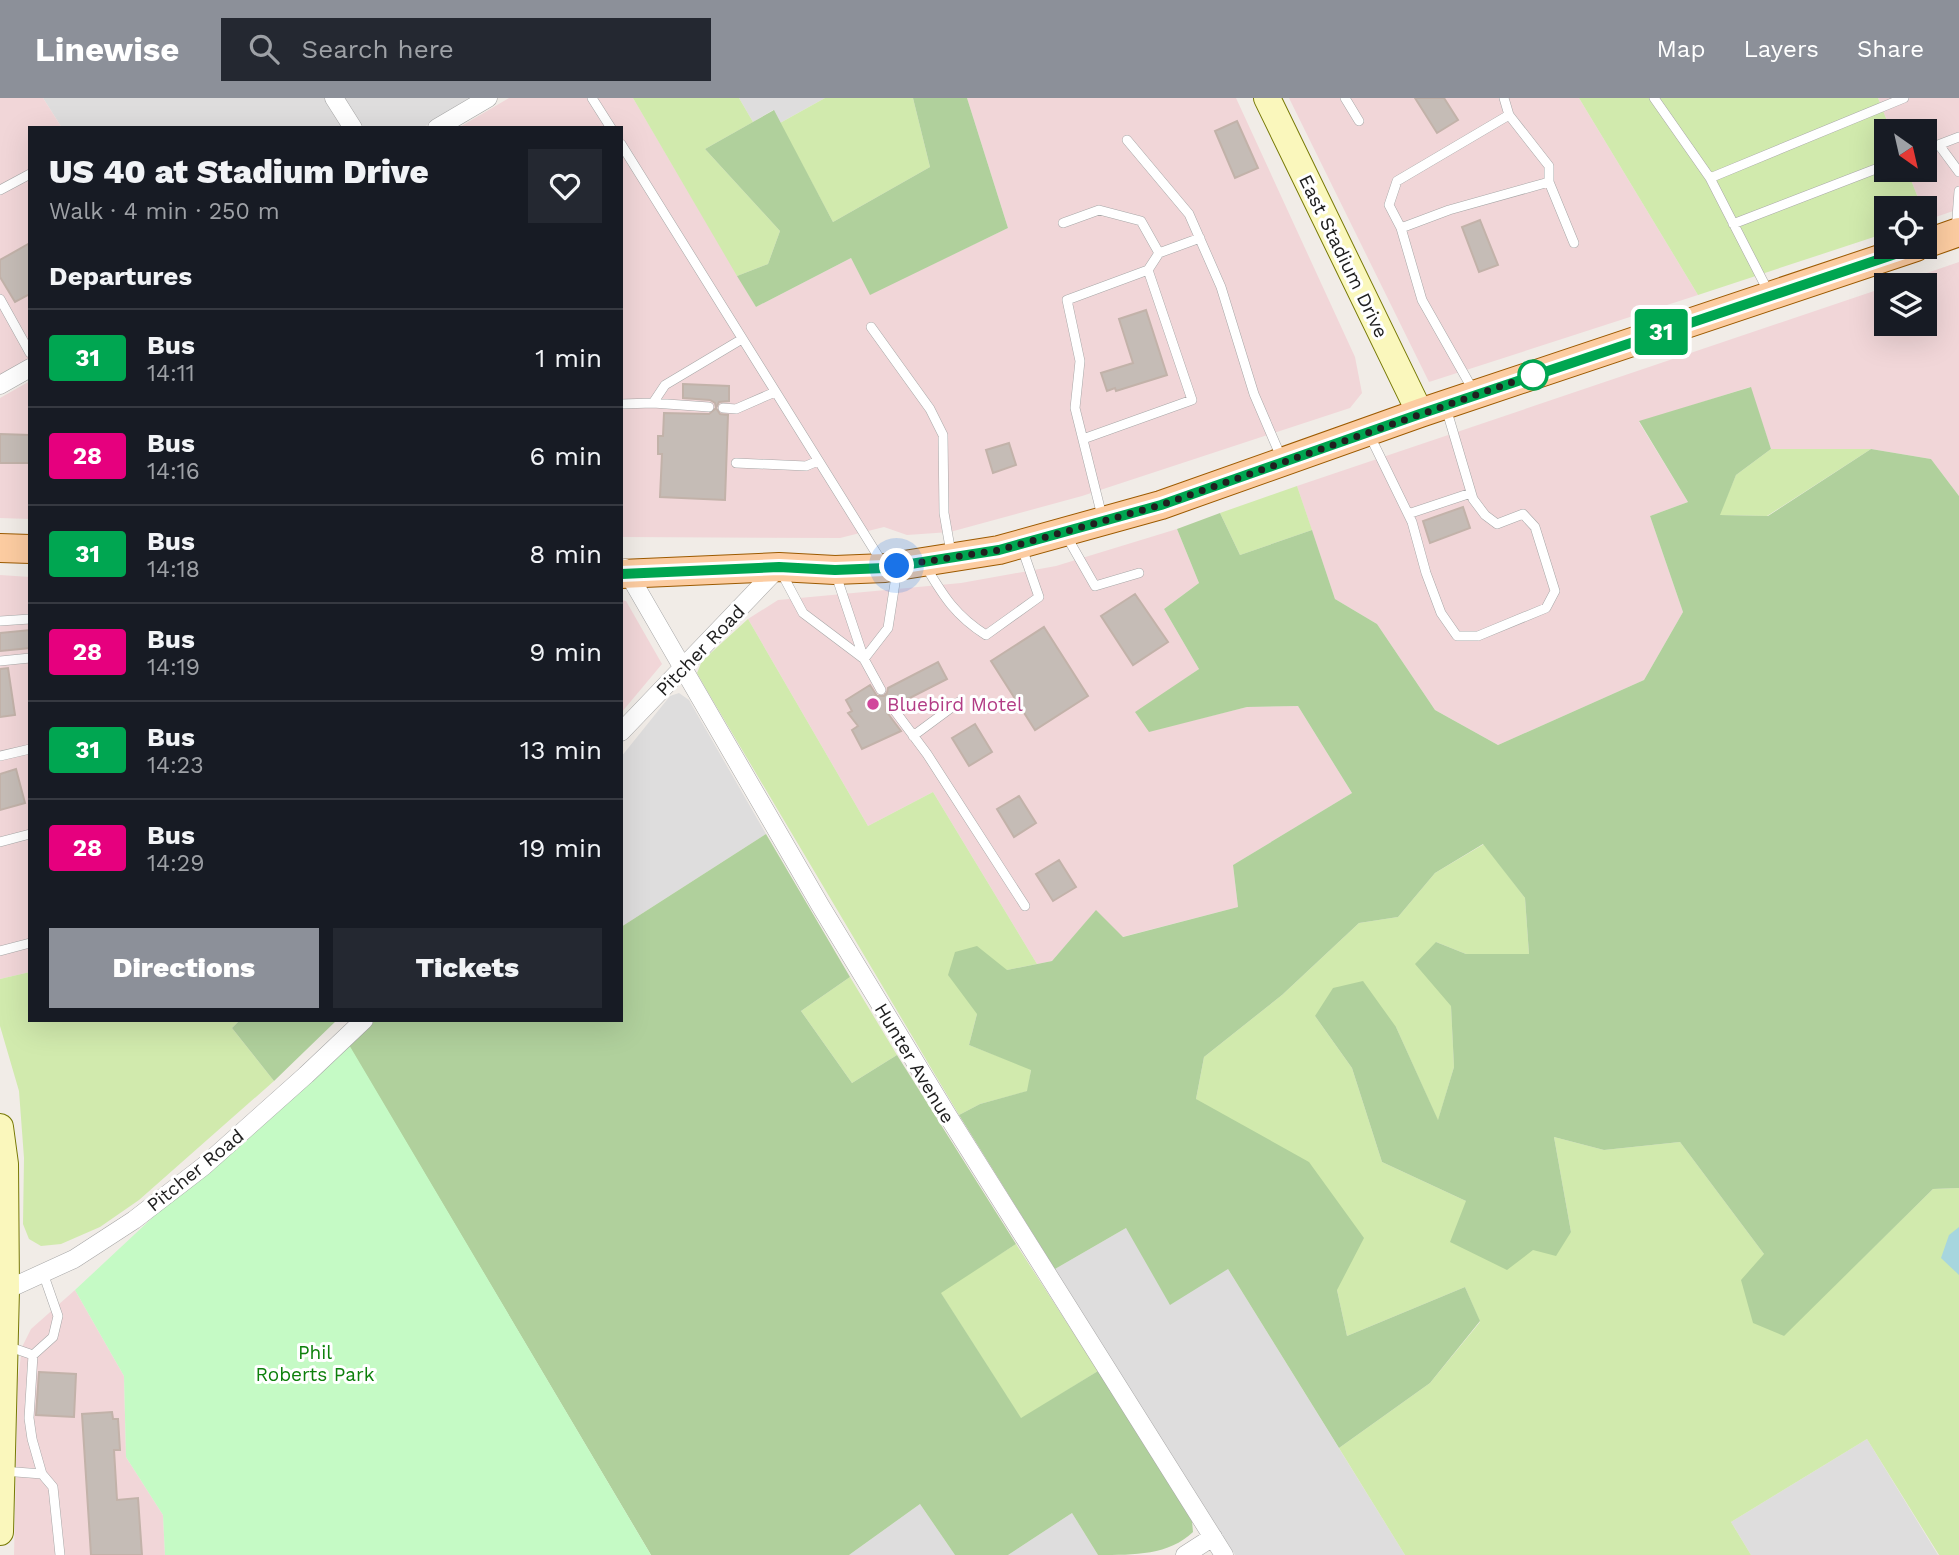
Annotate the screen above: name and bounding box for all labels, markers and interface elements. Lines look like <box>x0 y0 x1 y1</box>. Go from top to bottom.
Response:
search box <box>221 18 711 81</box>
text: Linewise <box>35 30 179 69</box>
icon: search <box>245 30 283 68</box>
text: Search here <box>301 34 454 64</box>
text: Map <box>1657 35 1705 63</box>
text: Layers <box>1743 35 1819 63</box>
text: Share <box>1857 35 1924 63</box>
north arrow <box>1874 119 1937 182</box>
map controls <box>1874 119 1937 336</box>
button: heart <box>528 149 602 223</box>
text: US 40 at Stadium Drive <box>49 152 429 191</box>
street label: East Stadium Drive <box>1294 171 1393 342</box>
button: locate <box>1874 196 1937 259</box>
text: Walk · 4 min · 250 m <box>49 198 280 225</box>
text: Departures <box>49 261 192 291</box>
button: layers <box>1874 273 1937 336</box>
line badge: 31 <box>1630 309 1692 355</box>
text: 31 <box>1649 318 1673 346</box>
text: Bus <box>147 330 195 360</box>
text: 1 min <box>535 343 602 373</box>
text: 31 <box>75 344 100 372</box>
text: 14:11 <box>147 360 195 387</box>
unlabelled marker <box>1518 360 1548 390</box>
text: Bus <box>147 428 195 458</box>
text: 6 min <box>530 441 602 471</box>
text: 28 <box>73 442 102 470</box>
text: 14:16 <box>147 458 200 485</box>
text: Bus <box>147 526 195 556</box>
text: 8 min <box>529 539 602 569</box>
text: 31 <box>75 540 100 568</box>
your location <box>879 548 914 583</box>
text: 14:18 <box>147 556 200 583</box>
street label: Pitcher Road <box>651 600 750 701</box>
text: Bus <box>147 624 195 654</box>
text: 9 min <box>529 637 602 667</box>
text: 28 <box>73 638 102 666</box>
text: 14:19 <box>147 654 200 681</box>
place label: Bluebird Motel <box>887 693 1023 716</box>
marker: Bluebird Motel <box>865 696 881 712</box>
text: Bus <box>147 722 195 752</box>
text: 13 min <box>520 735 602 765</box>
text: 31 <box>75 736 100 764</box>
text: 14:23 <box>147 752 204 779</box>
text: Bus <box>147 820 195 850</box>
text: 19 min <box>519 833 602 863</box>
text: 28 <box>73 834 102 862</box>
text: 14:29 <box>147 850 204 877</box>
button: Directions <box>49 928 319 1008</box>
button: Tickets <box>333 928 602 1008</box>
street label: Hunter Avenue <box>870 999 960 1128</box>
street label: Pitcher Road <box>142 1124 248 1217</box>
park label: Phil Roberts Park <box>255 1341 375 1386</box>

